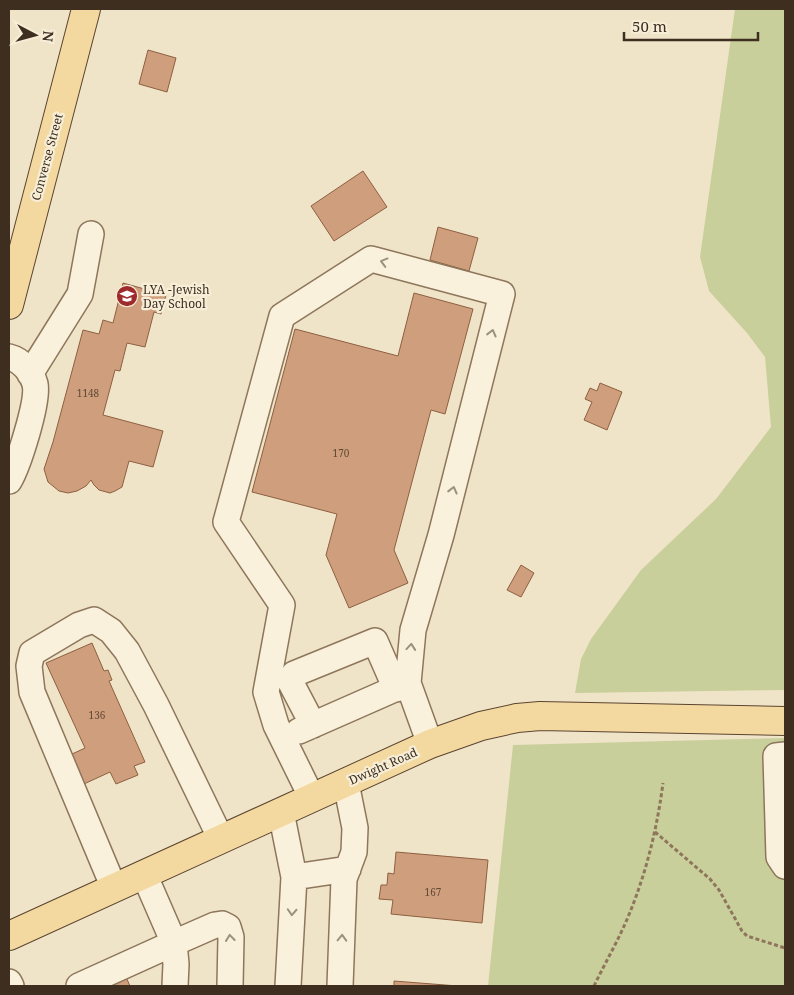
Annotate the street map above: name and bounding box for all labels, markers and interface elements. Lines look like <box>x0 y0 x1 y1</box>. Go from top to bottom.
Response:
north arrow <box>10 10 60 60</box>
scale bar <box>624 10 758 42</box>
text: 50 m <box>632 16 667 36</box>
text: N <box>38 30 58 43</box>
street label: Converse Street <box>27 112 67 202</box>
one-way arrow <box>380 258 388 268</box>
place label: LYA -Jewish Day School <box>143 281 210 312</box>
school or university icon: LYA -Jewish Day School <box>115 284 139 308</box>
one-way arrow <box>487 329 497 337</box>
house number: 1148 <box>77 386 100 400</box>
house number: 170 <box>333 446 350 460</box>
one-way arrow <box>447 487 457 495</box>
one-way arrow <box>406 643 417 651</box>
house number: 136 <box>89 708 106 722</box>
street label: Dwight Road <box>346 743 420 789</box>
house number: 167 <box>425 885 442 899</box>
one-way arrow <box>286 908 297 916</box>
one-way arrow <box>225 933 236 941</box>
one-way arrow <box>336 933 347 941</box>

